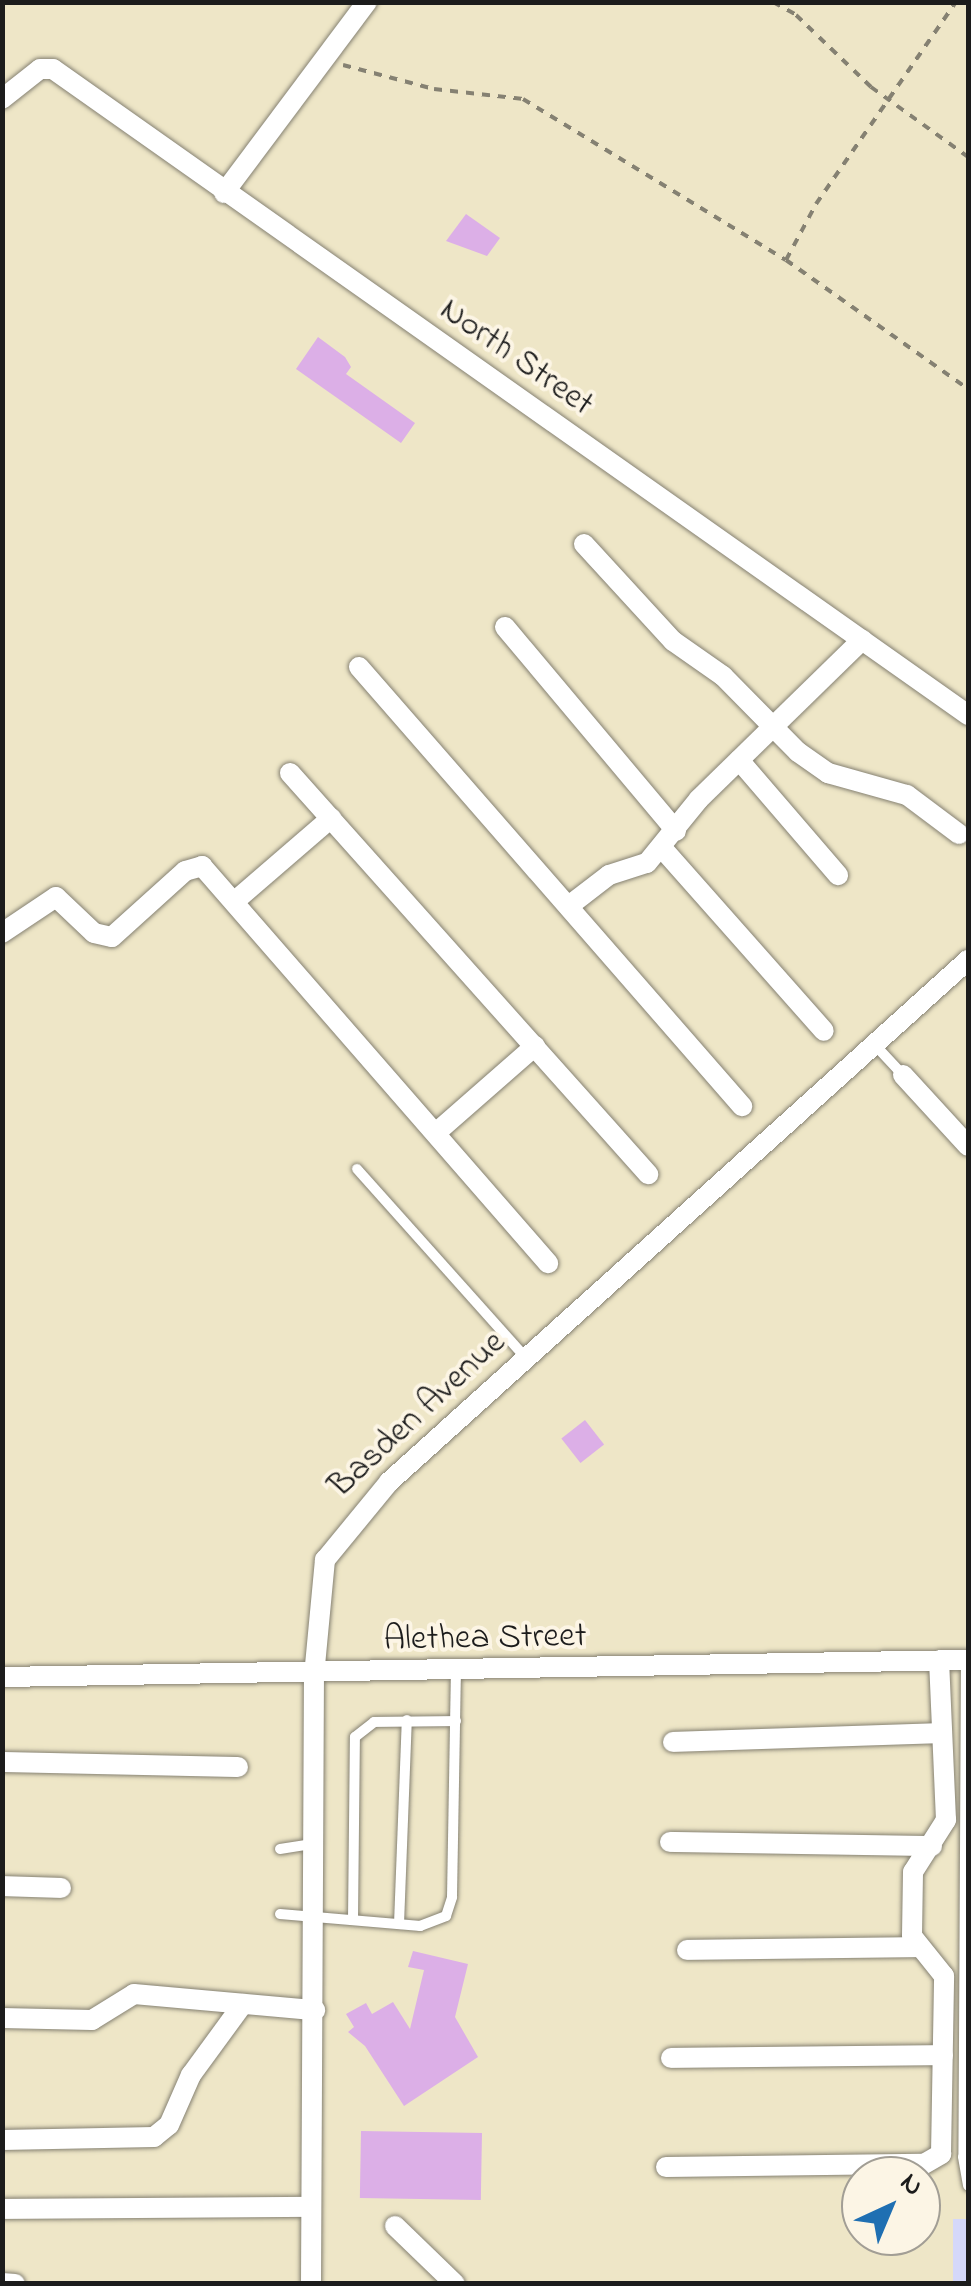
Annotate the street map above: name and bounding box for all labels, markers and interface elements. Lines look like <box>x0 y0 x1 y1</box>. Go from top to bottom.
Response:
street label: North Street <box>431 290 601 426</box>
street label: Basden Avenue <box>321 1322 515 1508</box>
street label: Alethea Street <box>383 1616 587 1662</box>
north arrow <box>841 2156 941 2256</box>
text: N <box>890 2164 932 2207</box>

